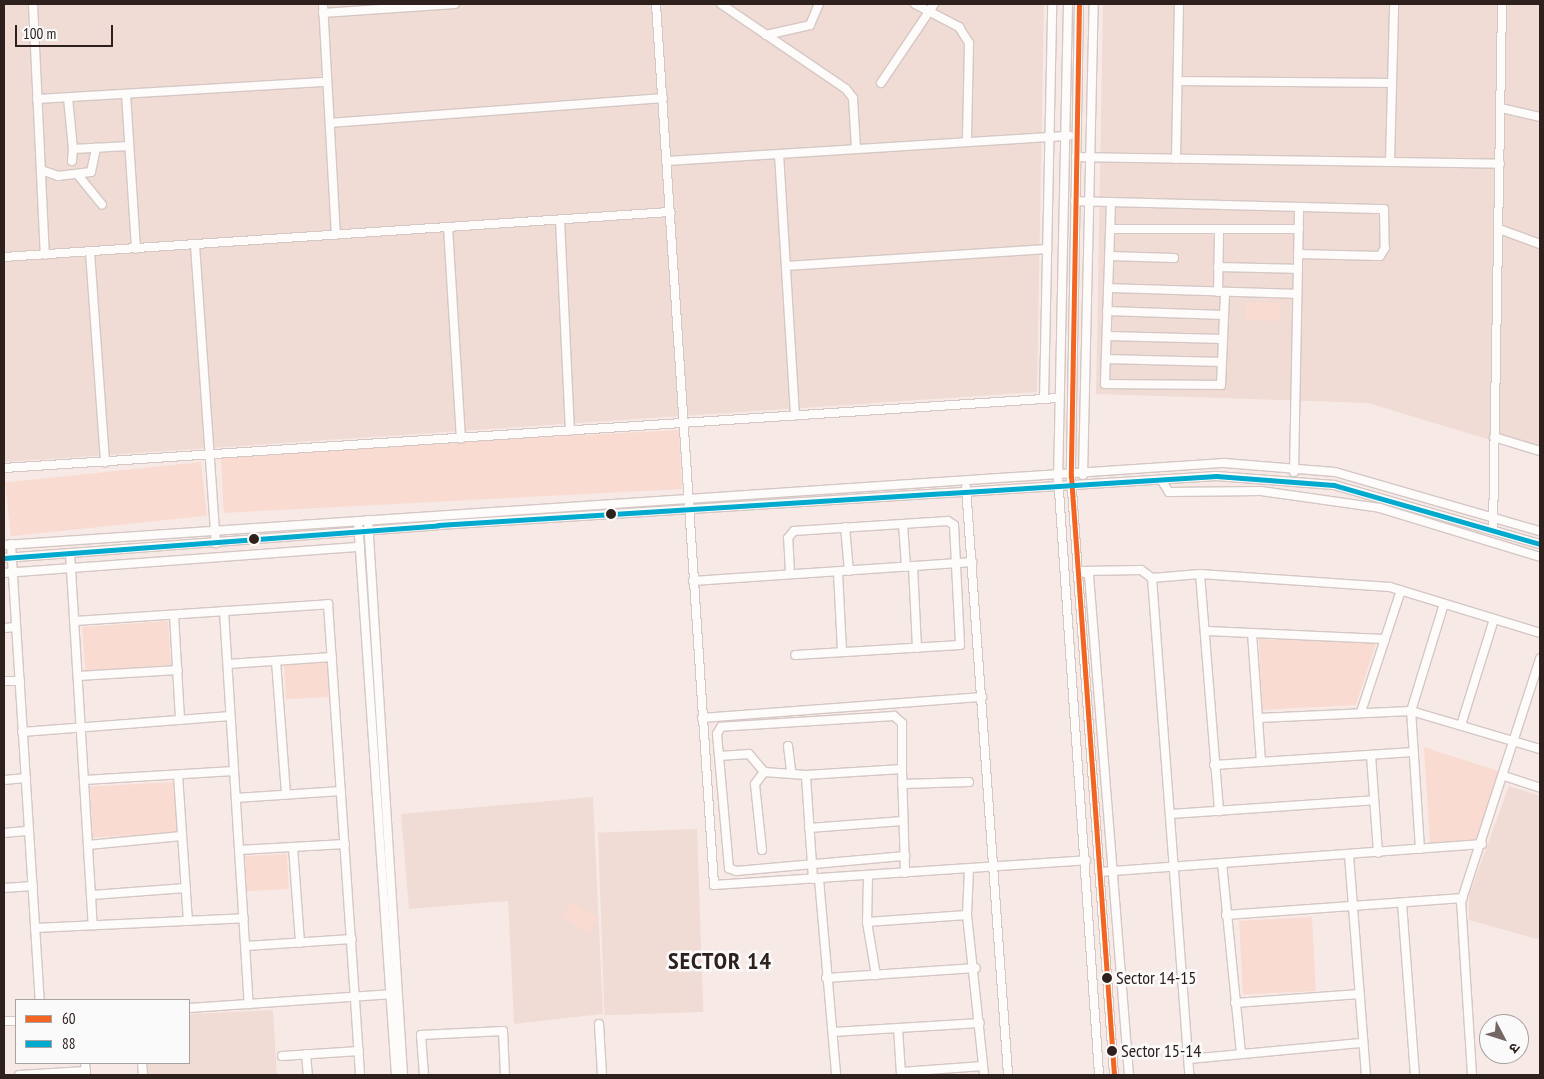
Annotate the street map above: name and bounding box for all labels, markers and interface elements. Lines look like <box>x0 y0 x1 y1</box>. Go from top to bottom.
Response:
scale bar <box>18 15 115 47</box>
text: 100 m <box>23 24 56 43</box>
unlabelled marker <box>606 509 616 519</box>
unlabelled marker <box>249 534 259 544</box>
district label: SECTOR 14 <box>667 947 773 975</box>
place label: Sector 14-15 <box>1116 967 1196 989</box>
marker: Sector 14-15 <box>1102 973 1112 983</box>
legend <box>15 999 190 1064</box>
text: 60 <box>62 1009 76 1028</box>
north arrow <box>1479 1014 1529 1064</box>
text: 88 <box>62 1034 76 1053</box>
text: उ <box>1505 1039 1524 1057</box>
place label: Sector 15-14 <box>1121 1040 1201 1062</box>
marker: Sector 15-14 <box>1107 1046 1117 1056</box>

